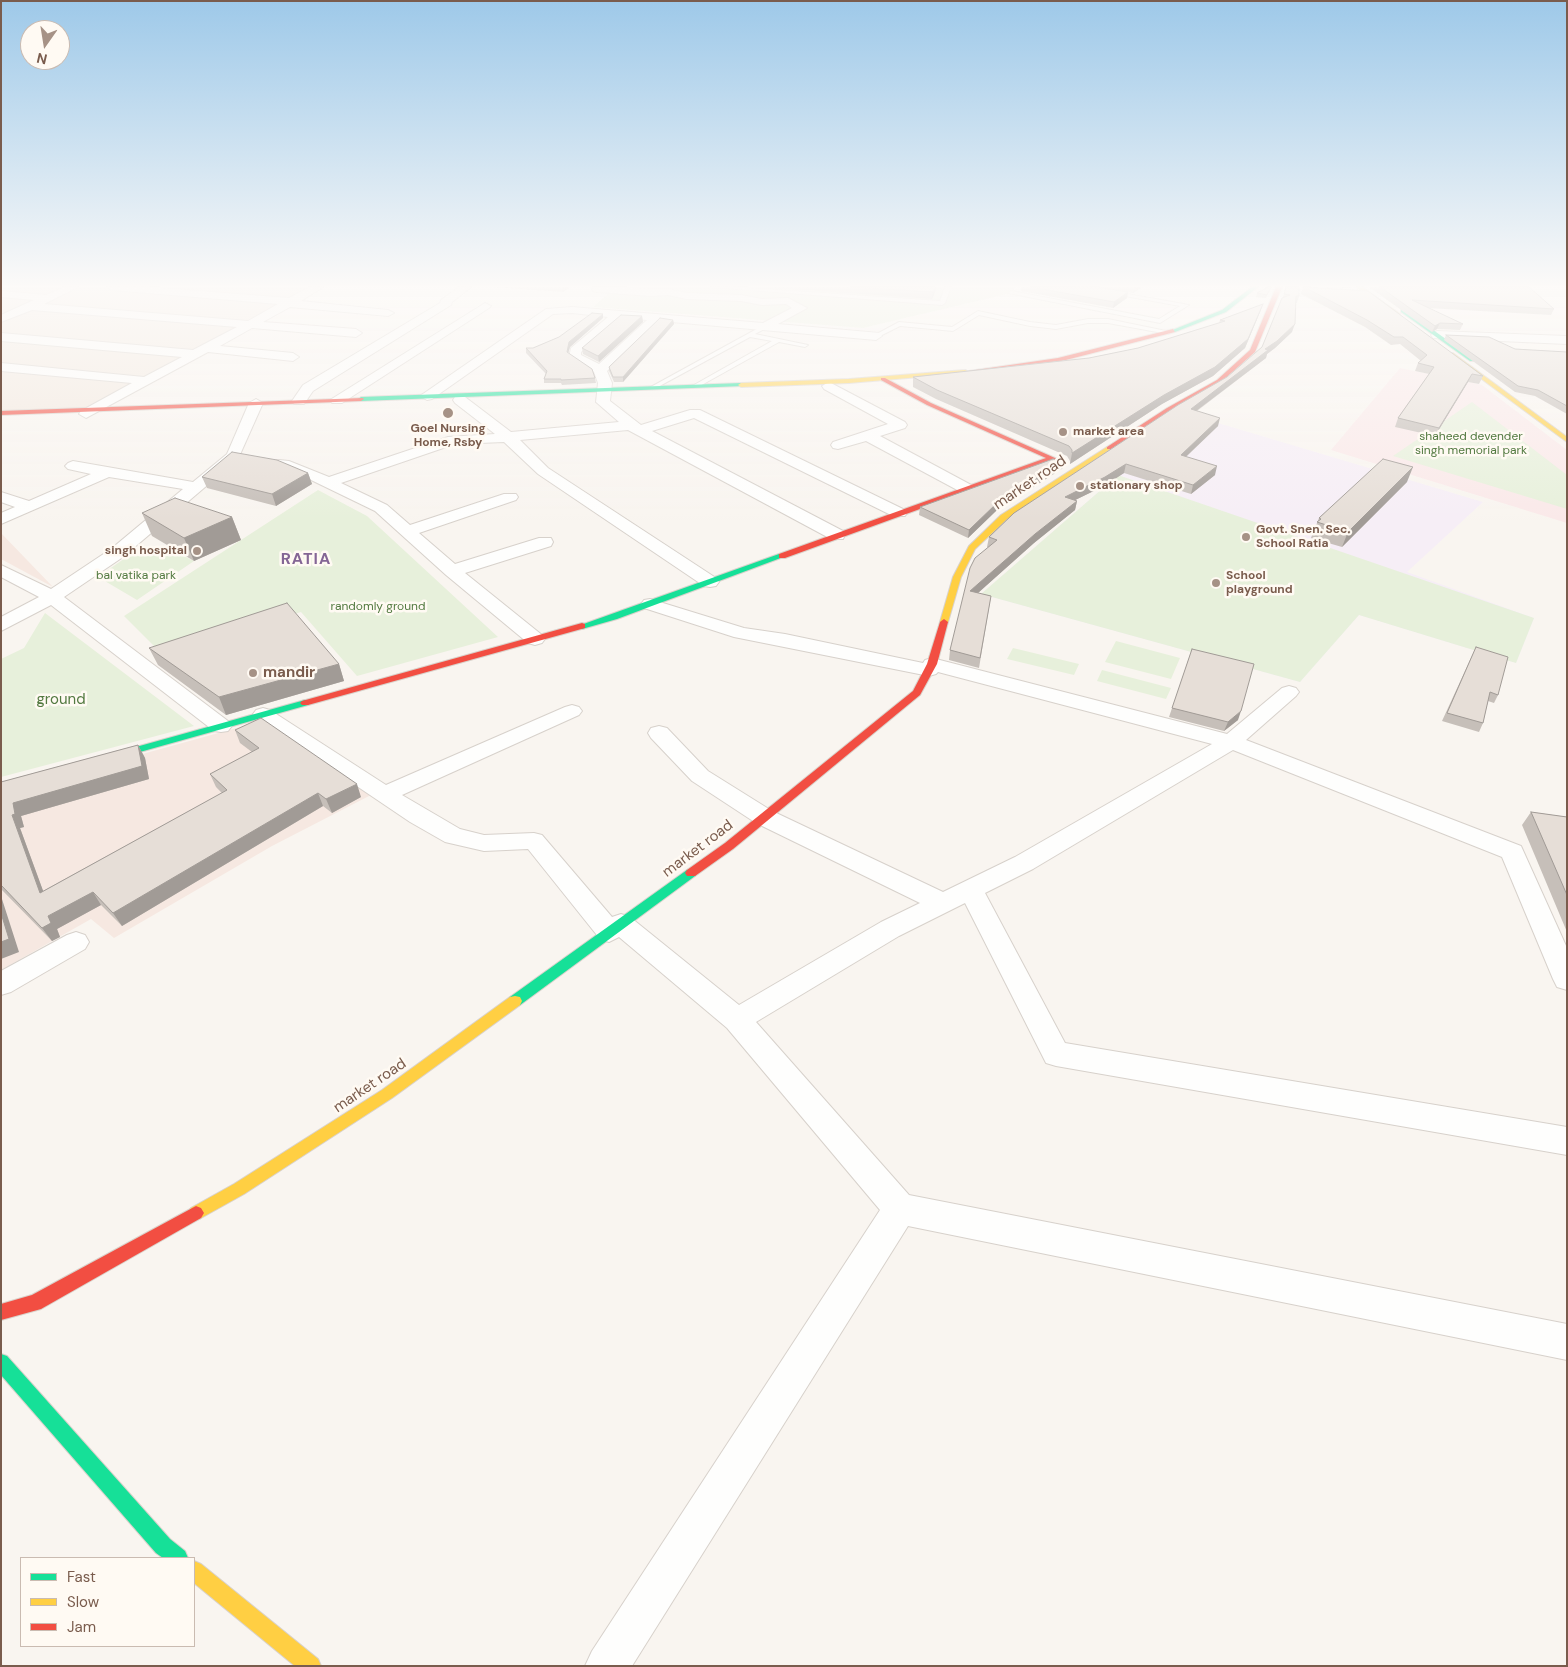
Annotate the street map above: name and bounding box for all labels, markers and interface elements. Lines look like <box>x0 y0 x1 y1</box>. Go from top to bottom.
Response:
north arrow <box>20 20 70 70</box>
text: N <box>35 49 49 69</box>
marker: Goel Nursing Home, Rsby <box>441 406 455 420</box>
place label: Goel Nursing Home, Rsby <box>410 422 486 450</box>
place label: market area <box>1073 425 1144 439</box>
marker: market area <box>1057 426 1069 438</box>
park label: shaheed devender singh memorial park <box>1415 430 1527 458</box>
street label: market road <box>990 452 1070 514</box>
place label: stationary shop <box>1090 479 1183 493</box>
marker: stationary shop <box>1074 480 1086 492</box>
place label: Govt. Snen. Sec. School Ratia <box>1256 523 1350 551</box>
marker: Govt. Snen. Sec. School Ratia <box>1240 531 1252 543</box>
place label: singh hospital <box>105 544 187 558</box>
marker: singh hospital <box>191 545 203 557</box>
district label: RATIA <box>280 550 332 570</box>
park label: bal vatika park <box>96 569 176 583</box>
place label: School playground <box>1226 569 1293 597</box>
marker: School playground <box>1210 577 1222 589</box>
park label: randomly ground <box>330 600 426 614</box>
place label: mandir <box>263 664 315 682</box>
marker: mandir <box>247 667 259 679</box>
park label: ground <box>36 691 86 709</box>
street label: market road <box>659 817 737 881</box>
street label: market road <box>330 1055 410 1117</box>
legend <box>20 1557 195 1647</box>
text: Fast <box>67 1567 96 1587</box>
text: Slow <box>67 1592 99 1612</box>
text: Jam <box>67 1617 96 1637</box>

